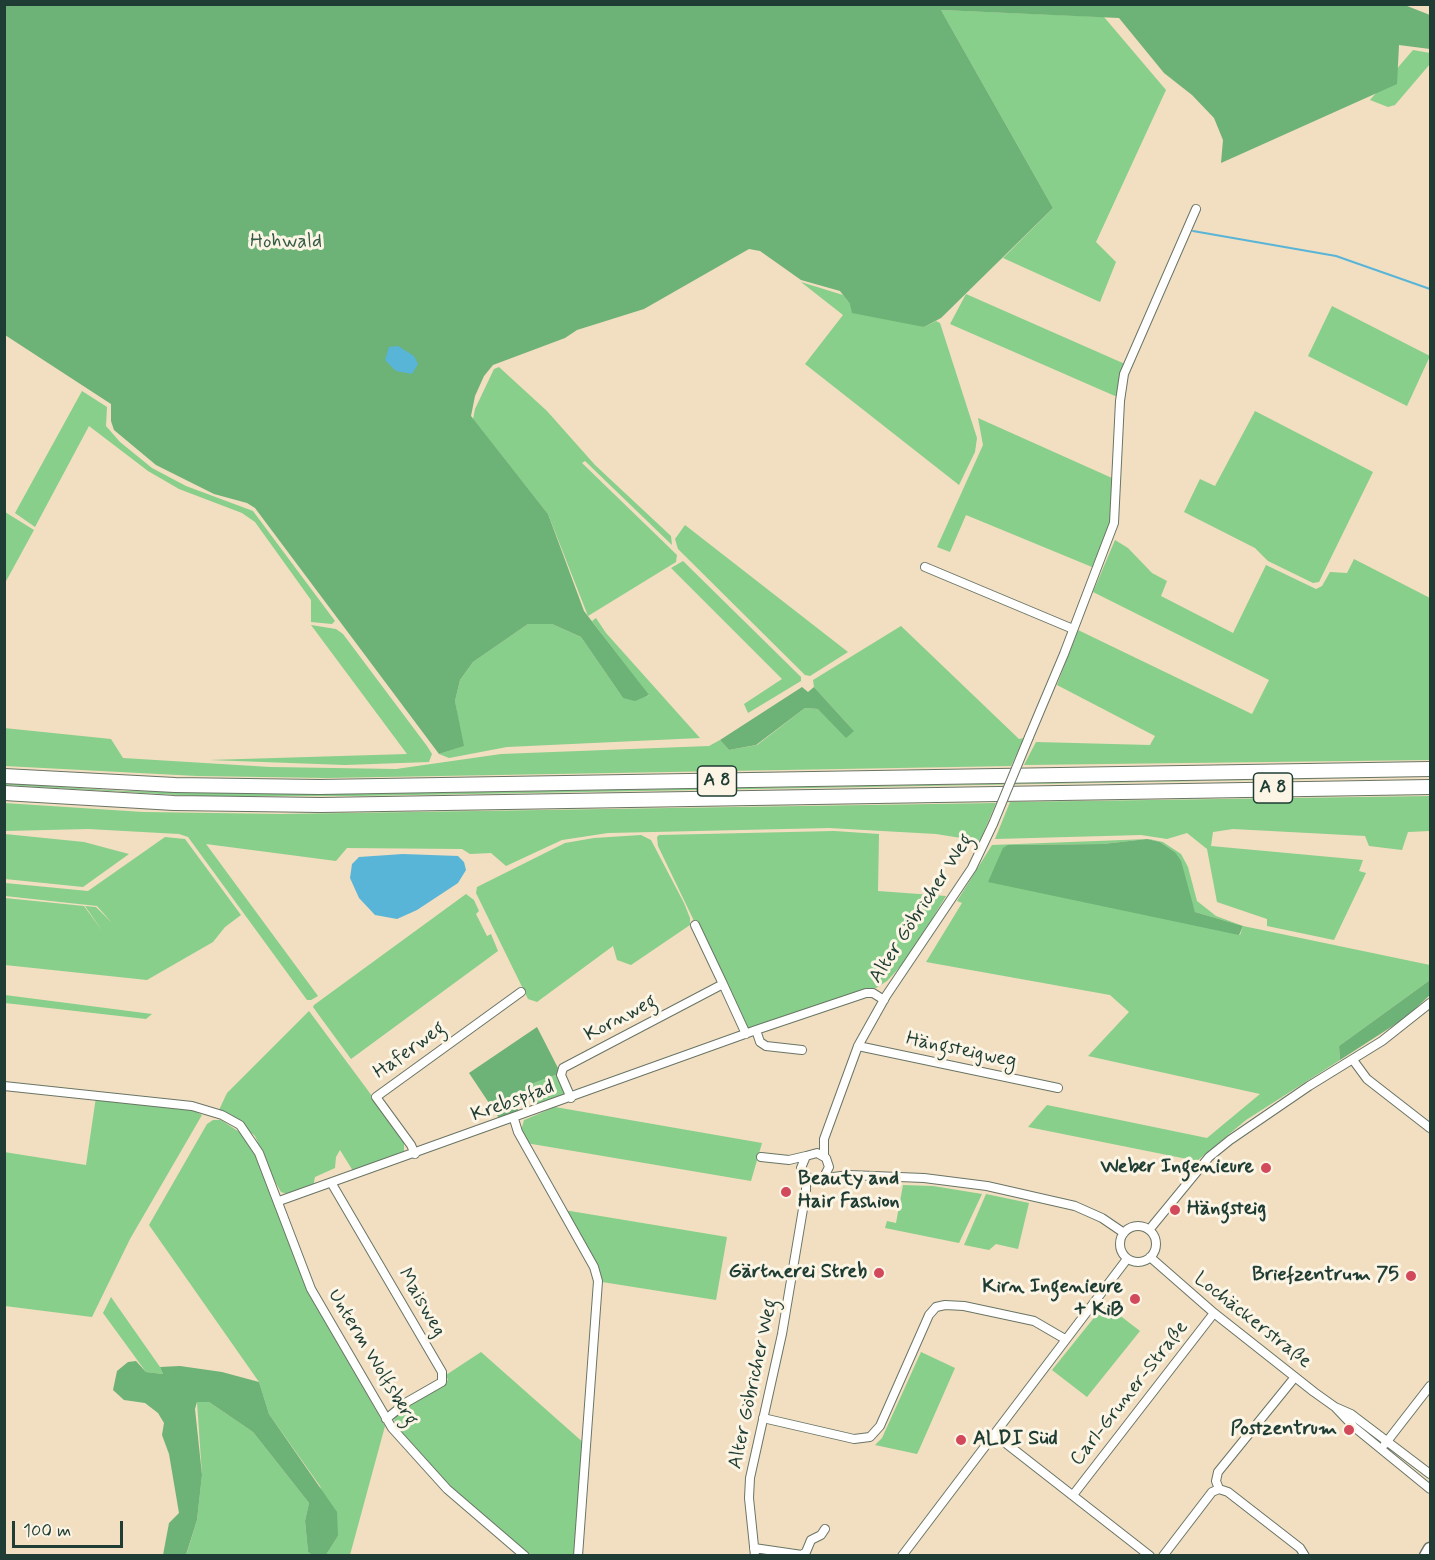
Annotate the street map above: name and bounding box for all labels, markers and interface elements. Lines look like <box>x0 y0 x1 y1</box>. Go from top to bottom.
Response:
park label: Hohwald <box>250 231 322 255</box>
road number: A 8 <box>698 766 736 796</box>
road number: A 8 <box>1254 773 1292 803</box>
street label: Alter Göbricher Weg <box>865 830 979 988</box>
street label: Kornweg <box>581 990 661 1048</box>
street label: Haferweg <box>369 1017 451 1085</box>
street label: Hängsteigweg <box>904 1028 1018 1074</box>
street label: Krebspfad <box>468 1076 558 1128</box>
place label: Weber Ingenieure <box>1100 1156 1254 1180</box>
marker: Weber Ingenieure <box>1259 1161 1273 1175</box>
place label: Beauty and Hair Fashion <box>798 1168 900 1215</box>
marker: Beauty and Hair Fashion <box>779 1185 793 1199</box>
place label: Hängsteig <box>1187 1198 1266 1222</box>
marker: Hängsteig <box>1168 1203 1182 1217</box>
place label: Gärtnerei Streb <box>729 1261 867 1285</box>
street label: Maisweg <box>392 1264 450 1342</box>
place label: Briefzentrum 75 <box>1252 1264 1399 1288</box>
marker: Gärtnerei Streb <box>872 1266 886 1280</box>
street label: Lochäckerstraße <box>1188 1268 1316 1374</box>
marker: Briefzentrum 75 <box>1404 1269 1418 1283</box>
place label: Kirn Ingenieure + KiB <box>982 1276 1123 1323</box>
street label: Unterm Wolfsberg <box>322 1285 422 1431</box>
marker: Kirn Ingenieure + KiB <box>1128 1292 1142 1306</box>
street label: Alter Göbricher Weg <box>724 1297 784 1471</box>
street label: Carl-Gruner-Straße <box>1066 1317 1194 1471</box>
place label: Postzentrum <box>1231 1418 1337 1442</box>
marker: Postzentrum <box>1342 1423 1356 1437</box>
place label: ALDI Süd <box>973 1428 1058 1452</box>
marker: ALDI Süd <box>954 1433 968 1447</box>
scale bar <box>15 1509 126 1547</box>
text: 100 m <box>23 1519 71 1543</box>

